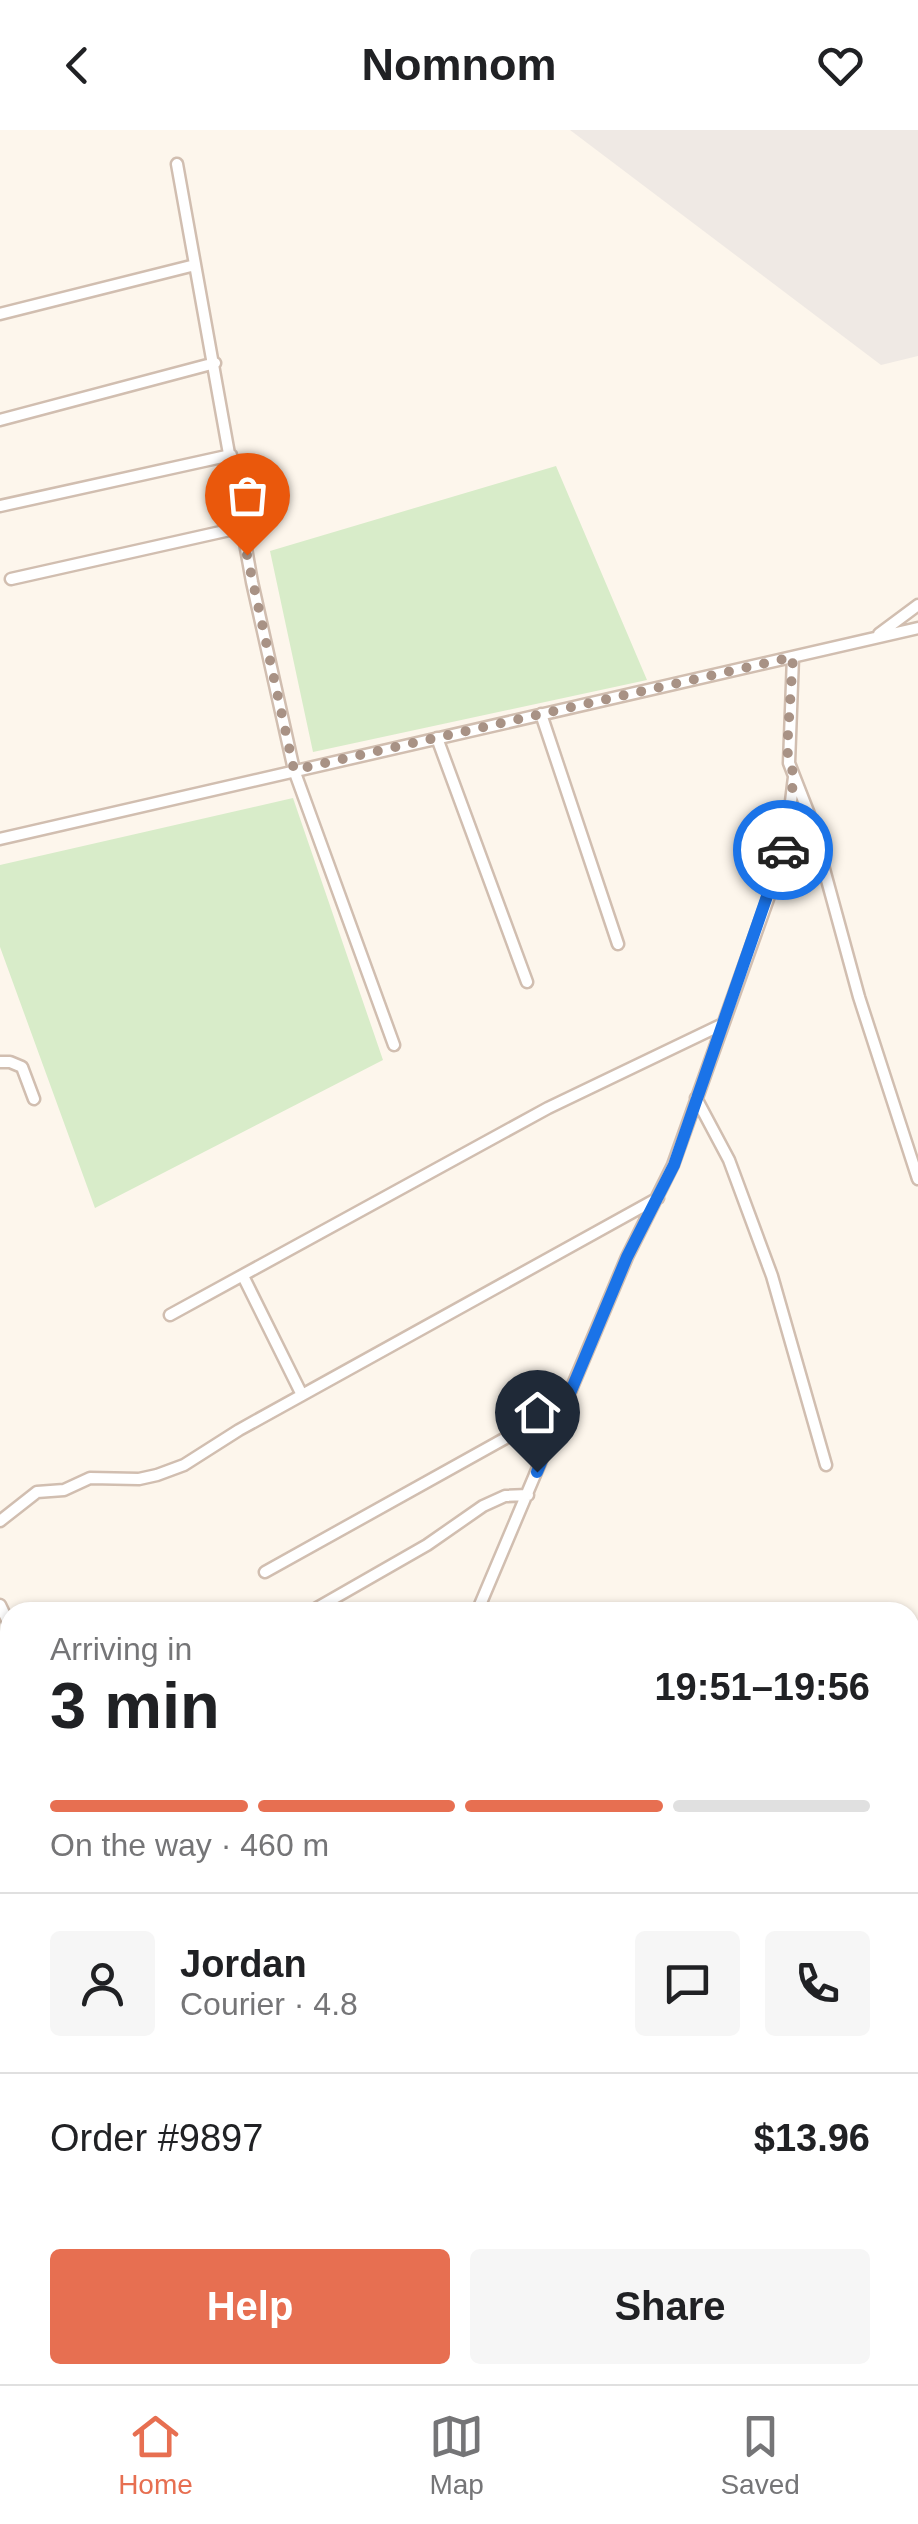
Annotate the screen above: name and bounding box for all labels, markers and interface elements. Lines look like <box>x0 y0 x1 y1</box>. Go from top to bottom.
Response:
icon: back <box>50 38 105 93</box>
icon: heart <box>813 38 868 93</box>
text: Nomnom <box>362 39 557 90</box>
pin <box>205 453 290 556</box>
icon: bag <box>220 468 275 523</box>
courier <box>733 800 833 900</box>
icon: car <box>756 823 811 878</box>
pin <box>495 1370 580 1473</box>
icon: home <box>510 1385 565 1440</box>
text: Arriving in <box>50 1631 192 1667</box>
text: 19:51–19:56 <box>654 1666 870 1708</box>
text: 3 min <box>50 1669 220 1742</box>
text: On the way · 460 m <box>50 1827 329 1863</box>
button: person <box>50 1931 155 2036</box>
button: chat <box>635 1931 740 2036</box>
button: phone <box>765 1931 870 2036</box>
text: Jordan <box>180 1943 307 1985</box>
text: Courier · 4.8 <box>180 1986 358 2022</box>
text: Order #9897 <box>50 2117 263 2159</box>
text: $13.96 <box>754 2117 870 2159</box>
button: Help <box>50 2249 450 2364</box>
button: Share <box>470 2249 870 2364</box>
tab: Home <box>118 2409 193 2501</box>
tab: Map <box>429 2409 484 2501</box>
tab: Saved <box>720 2409 800 2501</box>

